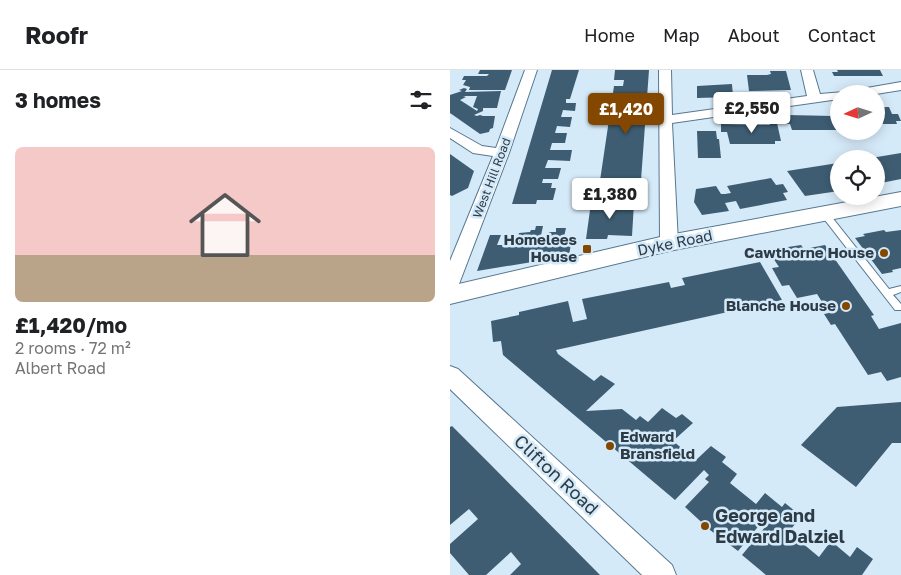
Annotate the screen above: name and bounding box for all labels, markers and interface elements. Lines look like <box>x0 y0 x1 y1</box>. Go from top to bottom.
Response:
text: Roofr <box>25 20 88 49</box>
text: Home <box>584 24 635 46</box>
text: Map <box>663 24 700 46</box>
text: About <box>728 24 780 46</box>
text: Contact <box>808 24 876 46</box>
north arrow <box>830 85 885 140</box>
map controls <box>830 85 885 205</box>
icon: filters <box>407 86 435 114</box>
text: 3 homes <box>15 87 101 113</box>
pin: £1,420 <box>585 92 667 135</box>
pin: £2,550 <box>711 92 793 134</box>
text: £2,550 <box>724 98 780 118</box>
text: £1,420 <box>599 99 653 119</box>
street label: West Hill Road <box>469 136 514 220</box>
button: locate <box>830 150 885 205</box>
pin: £1,380 <box>569 178 651 220</box>
icon: home <box>180 180 270 270</box>
text: £1,380 <box>583 184 637 204</box>
street label: Dyke Road <box>636 225 714 259</box>
place label: Homelees House <box>504 230 577 265</box>
marker: Homelees House <box>581 243 593 255</box>
place label: Cawthorne House <box>744 243 874 261</box>
marker: Cawthorne House <box>878 247 890 259</box>
place label: Blanche House <box>726 296 836 314</box>
marker: Blanche House <box>840 300 852 312</box>
text: £1,420/mo <box>15 312 127 338</box>
text: 2 rooms · 72 m² <box>15 338 131 358</box>
text: Albert Road <box>15 358 106 378</box>
place label: Edward Bransfield <box>620 427 695 462</box>
street label: Clifton Road <box>510 430 603 519</box>
marker: Edward Bransfield <box>604 440 616 452</box>
place label: George and Edward Dalziel <box>715 504 845 547</box>
marker: George and Edward Dalziel <box>699 520 711 532</box>

